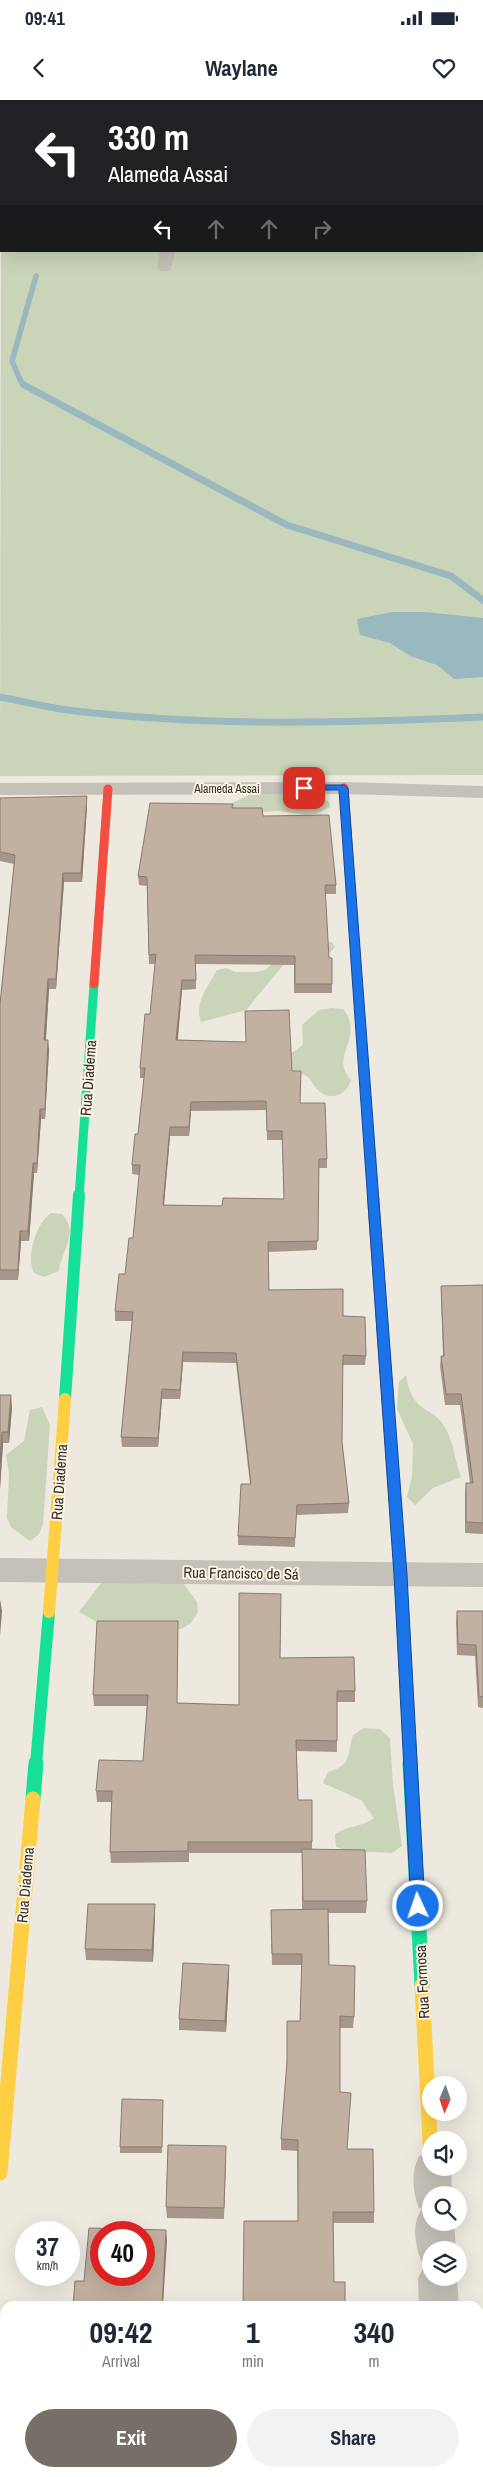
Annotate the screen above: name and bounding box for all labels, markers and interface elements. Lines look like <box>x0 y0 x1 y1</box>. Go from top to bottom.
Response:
text: 09:41 <box>25 5 65 31</box>
text: Waylane <box>205 53 278 83</box>
icon: back <box>25 54 53 82</box>
icon: heart <box>430 54 458 82</box>
text: 330 m <box>108 114 189 161</box>
icon: left <box>25 120 90 185</box>
text: Alameda Assai <box>108 159 228 189</box>
icon: left <box>149 215 177 243</box>
icon: ahead <box>202 215 230 243</box>
icon: ahead <box>255 215 283 243</box>
icon: right <box>308 215 336 243</box>
pin <box>283 767 325 809</box>
icon: arrive <box>290 774 318 802</box>
street label: Alameda Assai <box>193 781 260 797</box>
street label: Rua Diadema <box>75 1039 101 1117</box>
street label: Rua Diadema <box>46 1443 72 1521</box>
street label: Rua Francisco de Sá <box>183 1561 299 1585</box>
street label: Rua Diadema <box>11 1846 39 1924</box>
position arrow <box>391 1879 443 1931</box>
street label: Rua Formosa <box>410 1944 434 2019</box>
north arrow <box>422 2076 468 2121</box>
map controls <box>422 2076 467 2286</box>
button: sound <box>422 2131 467 2176</box>
button: search <box>422 2186 467 2231</box>
speed limit sign: 40 <box>90 2221 155 2286</box>
text: 37 <box>36 2230 59 2264</box>
button: layers <box>422 2241 467 2286</box>
text: km/h <box>37 2258 58 2274</box>
text: 09:42 <box>90 2312 152 2352</box>
text: 1 <box>246 2312 260 2352</box>
text: 340 <box>353 2312 394 2352</box>
text: Arrival <box>102 2350 140 2372</box>
text: min <box>242 2350 264 2372</box>
text: m <box>368 2350 379 2372</box>
button: Exit <box>25 2409 237 2467</box>
button: Share <box>247 2409 459 2467</box>

